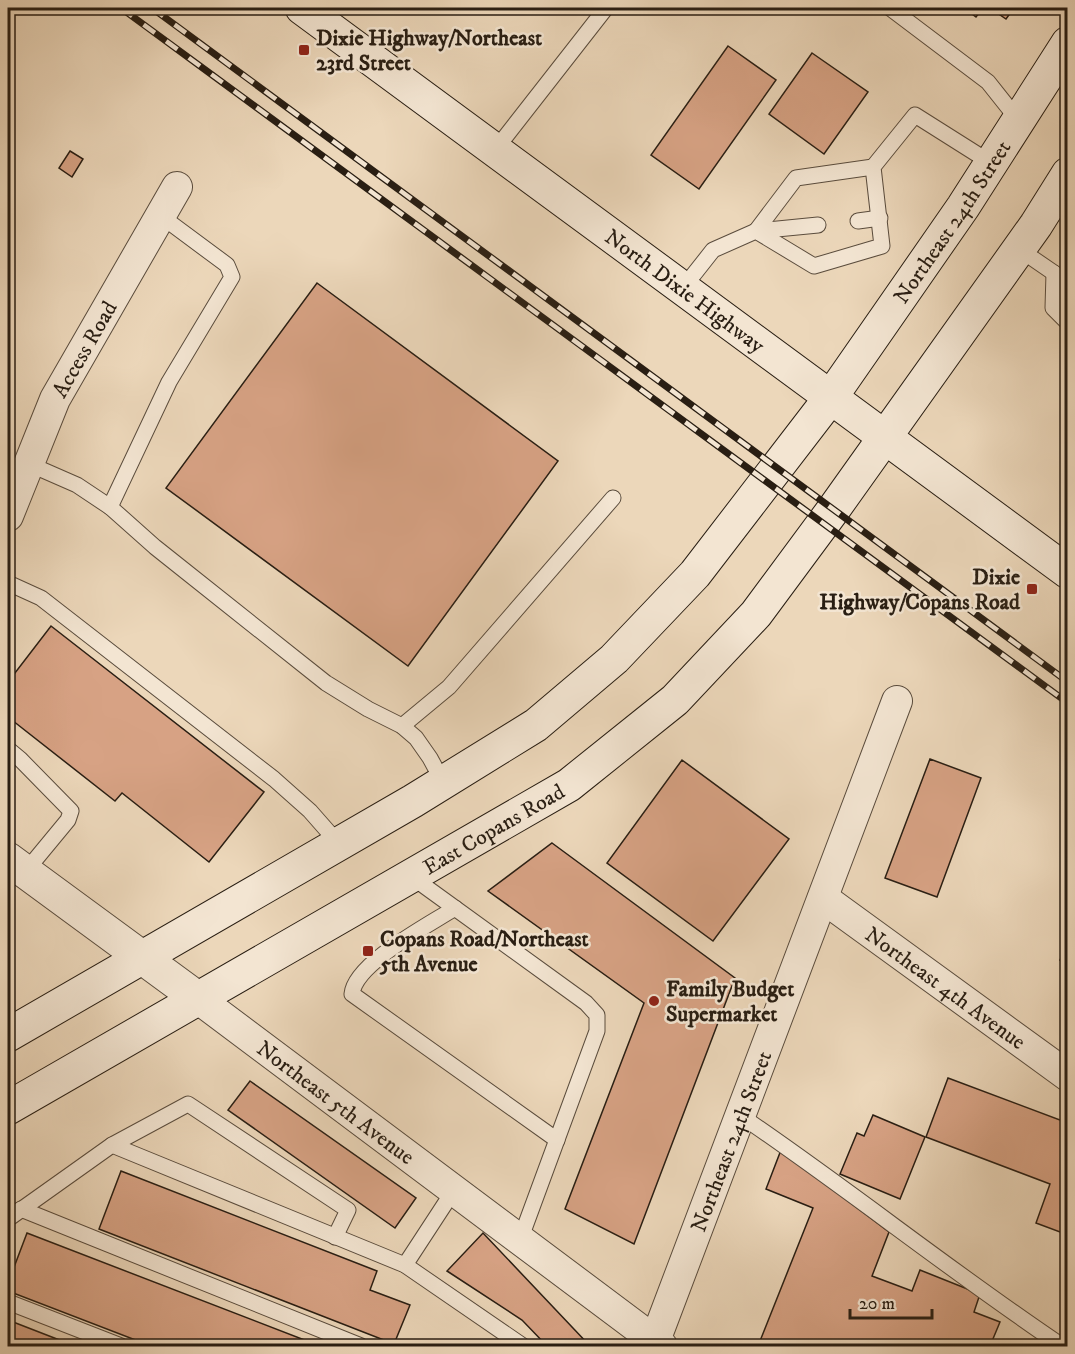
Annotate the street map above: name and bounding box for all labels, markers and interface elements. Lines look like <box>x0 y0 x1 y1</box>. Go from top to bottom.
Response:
place label: Dixie Highway/Northeast 23rd Street <box>316 25 542 77</box>
marker: Dixie Highway/Northeast 23rd Street <box>297 43 311 57</box>
street label: Northeast 24th Street <box>888 136 1017 309</box>
street label: North Dixie Highway <box>599 224 770 360</box>
street label: Access Road <box>47 296 124 403</box>
place label: Dixie Highway/Copans Road <box>819 564 1021 616</box>
marker: Dixie Highway/Copans Road <box>1025 582 1039 596</box>
street label: East Copans Road <box>418 779 570 881</box>
street label: Northeast 4th Avenue <box>859 921 1031 1056</box>
place label: Copans Road/Northeast 5th Avenue <box>379 926 589 978</box>
marker: Copans Road/Northeast 5th Avenue <box>361 944 375 958</box>
place label: Family Budget Supermarket <box>666 976 794 1028</box>
marker: Family Budget Supermarket <box>647 994 661 1008</box>
street label: Northeast 5th Avenue <box>251 1035 419 1171</box>
street label: Northeast 24th Street <box>685 1047 778 1236</box>
scale bar <box>850 1282 932 1320</box>
text: 20 m <box>859 1293 895 1315</box>

